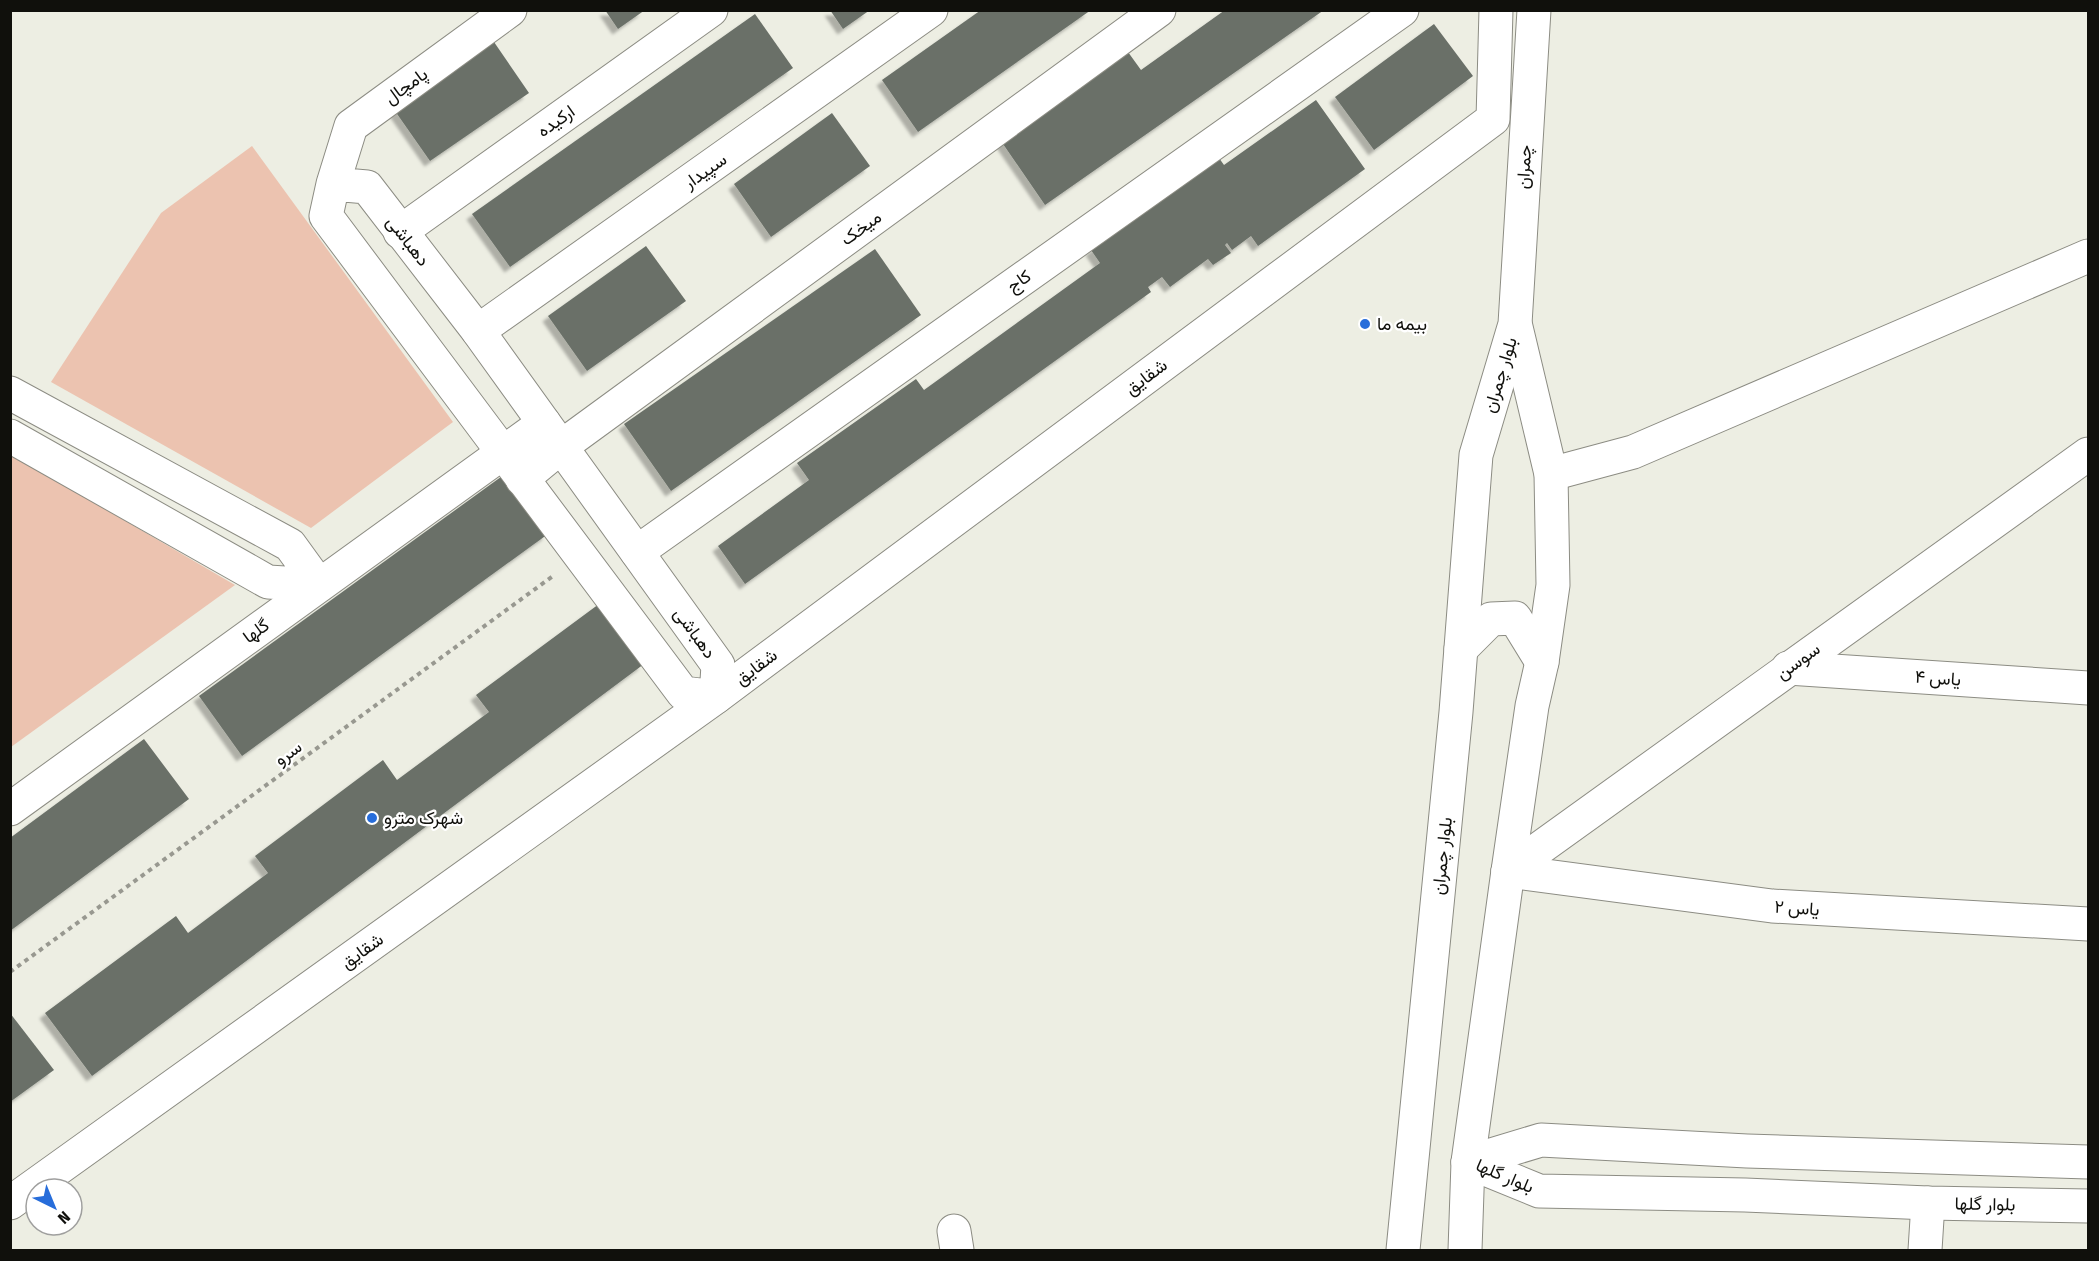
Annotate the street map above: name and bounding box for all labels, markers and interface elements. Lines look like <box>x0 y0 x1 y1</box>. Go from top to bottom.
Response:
street label: پامچال <box>380 63 433 110</box>
street label: ارکیده <box>533 100 579 142</box>
street label: چمران <box>1512 144 1537 190</box>
street label: سپیدار <box>678 148 731 195</box>
street label: میخک <box>836 206 886 250</box>
street label: دهباشی <box>381 211 435 271</box>
street label: کاج <box>1003 265 1036 298</box>
place label: بیمه ما <box>1377 313 1427 335</box>
marker: بیمه ما <box>1358 317 1372 331</box>
street label: بلوار چمران <box>1478 334 1523 416</box>
street label: شقایق <box>1120 354 1172 400</box>
street label: دهباشی <box>669 603 721 663</box>
street label: گلها <box>238 614 274 648</box>
street label: سوسن <box>1772 638 1824 684</box>
street label: شقایق <box>730 644 782 690</box>
street label: یاس ۴ <box>1914 665 1962 691</box>
street label: سرو <box>270 736 306 770</box>
place label: شهرک مترو <box>384 807 463 829</box>
marker: شهرک مترو <box>365 811 379 825</box>
street label: بلوار چمران <box>1427 816 1458 896</box>
street label: یاس ۲ <box>1774 895 1820 921</box>
street label: شقایق <box>336 928 388 974</box>
street label: بلوار گلها <box>1473 1154 1537 1198</box>
north arrow <box>24 1177 84 1237</box>
street label: بلوار گلها <box>1954 1192 2016 1216</box>
text: N <box>54 1207 74 1228</box>

